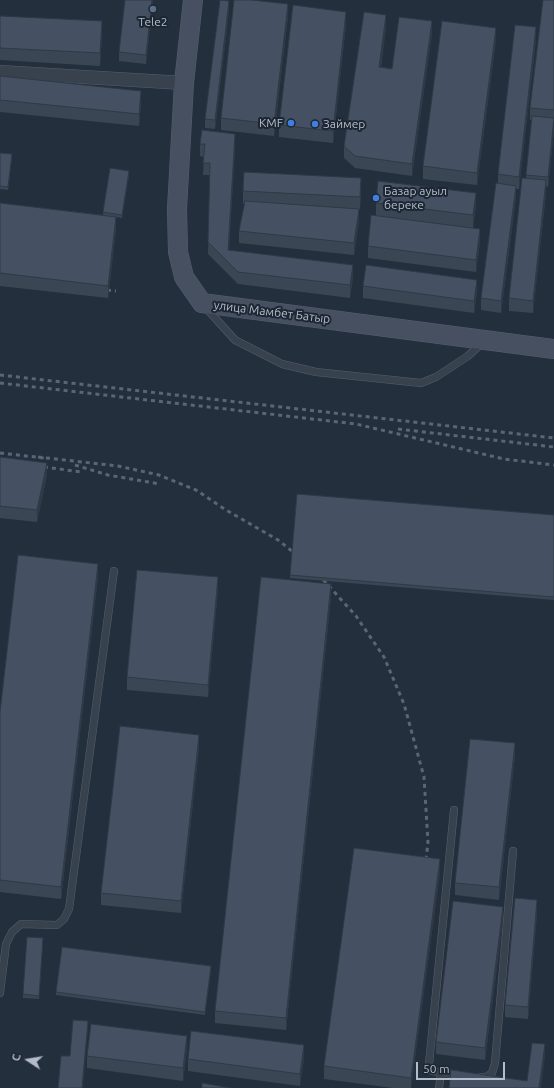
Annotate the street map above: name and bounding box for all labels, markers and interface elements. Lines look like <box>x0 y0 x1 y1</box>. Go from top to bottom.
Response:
marker: Tele2 <box>148 4 158 14</box>
place label: Tele2 <box>138 15 168 29</box>
place label: KMF <box>259 116 283 130</box>
place label: Займер <box>323 117 365 131</box>
marker: KMF <box>286 118 296 128</box>
marker: Займер <box>310 119 320 129</box>
place label: Базар ауыл береке <box>384 184 447 212</box>
marker: Базар ауыл береке <box>371 193 381 203</box>
street label: улица Мамбет Батыр <box>213 298 331 326</box>
north arrow <box>8 1040 48 1080</box>
text: С <box>10 1053 23 1062</box>
scale bar <box>418 1054 507 1080</box>
text: 50 m <box>423 1062 450 1075</box>

